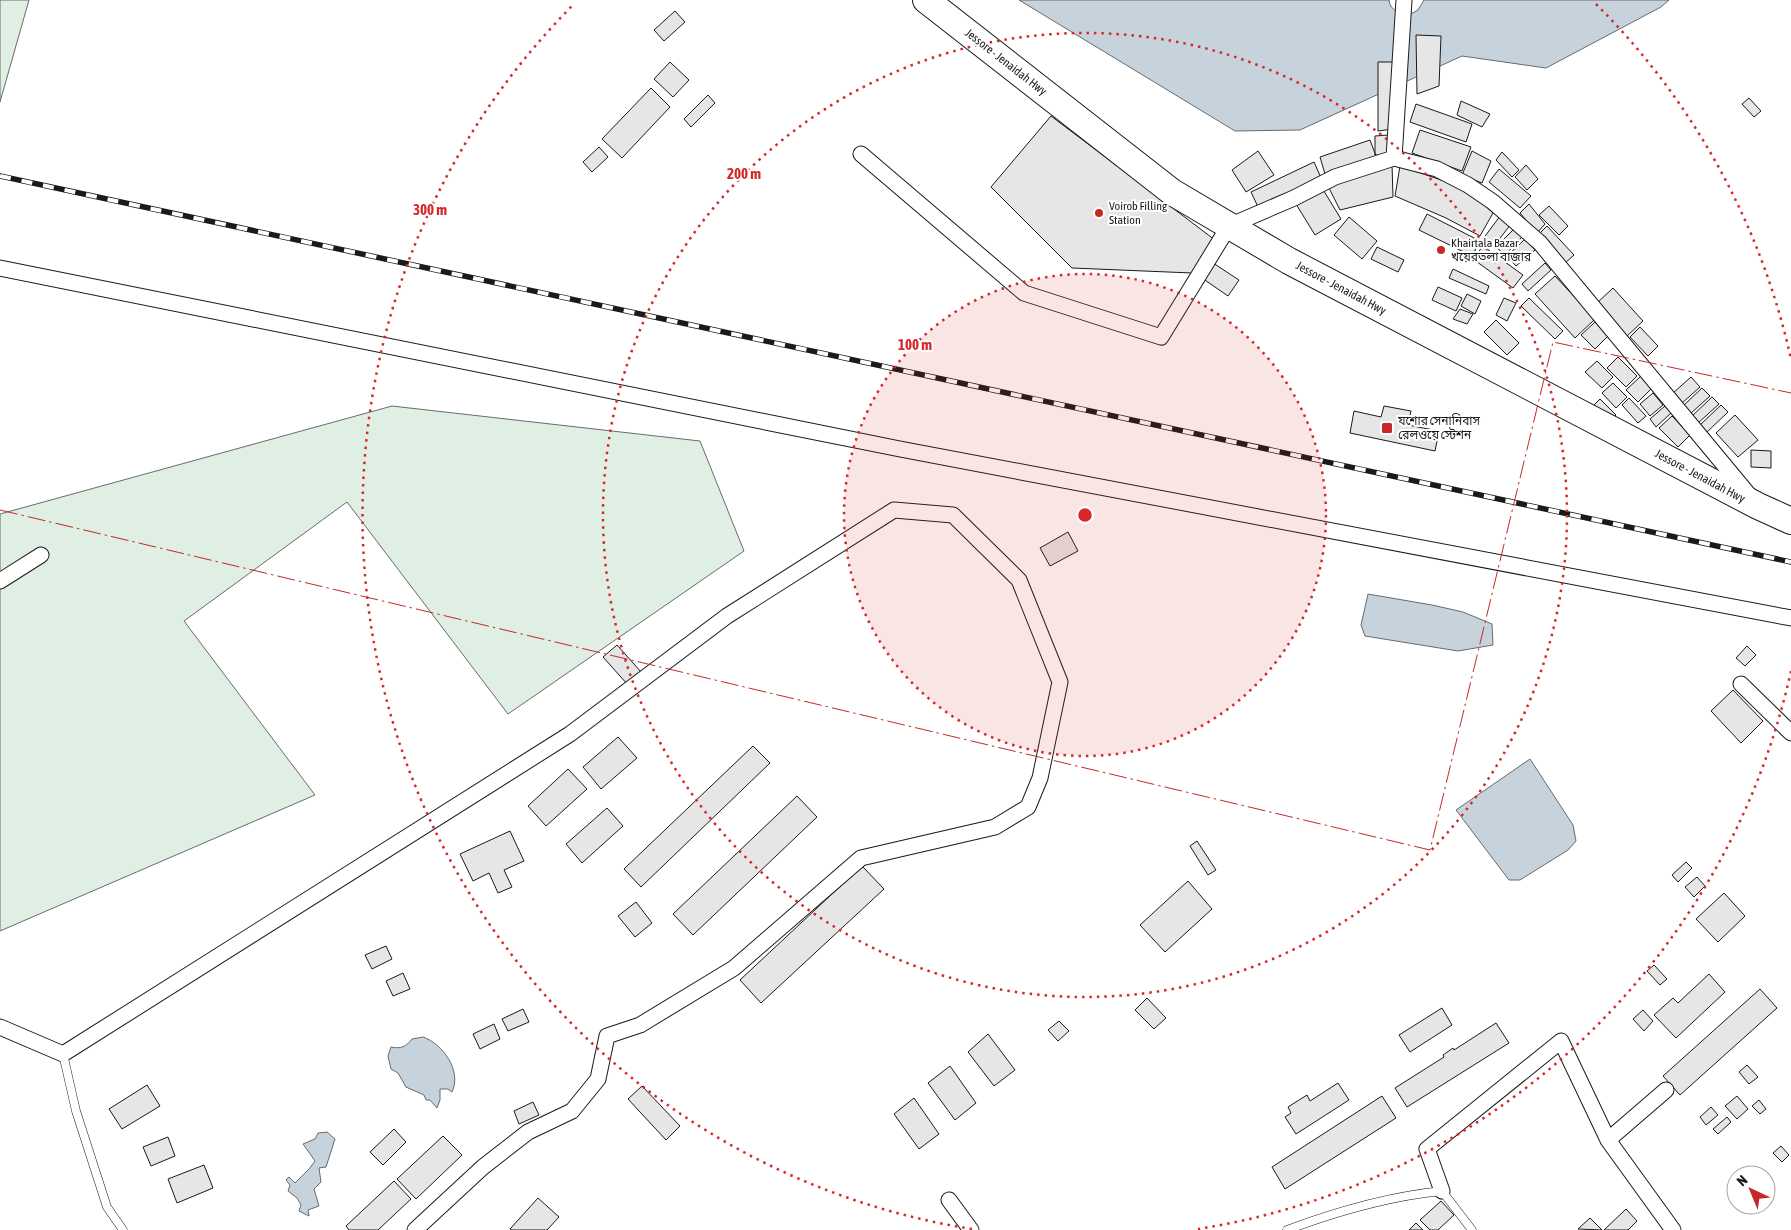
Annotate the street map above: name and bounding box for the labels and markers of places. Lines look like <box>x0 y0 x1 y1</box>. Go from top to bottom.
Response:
place label: Voirob Filling Station <box>1109 199 1168 227</box>
marker: Voirob Filling Station <box>1093 207 1105 219</box>
place label: Khairtala Bazar খয়েরতলা বাজার <box>1451 236 1532 264</box>
marker: Khairtala Bazar খয়েরতলা বাজার <box>1435 244 1447 256</box>
place label: যশোর সেনানিবাস রেলওয়ে স্টেশন <box>1397 413 1481 442</box>
marker: যশোর সেনানিবাস রেলওয়ে স্টেশন <box>1380 421 1394 435</box>
centre of rings <box>1076 506 1094 524</box>

